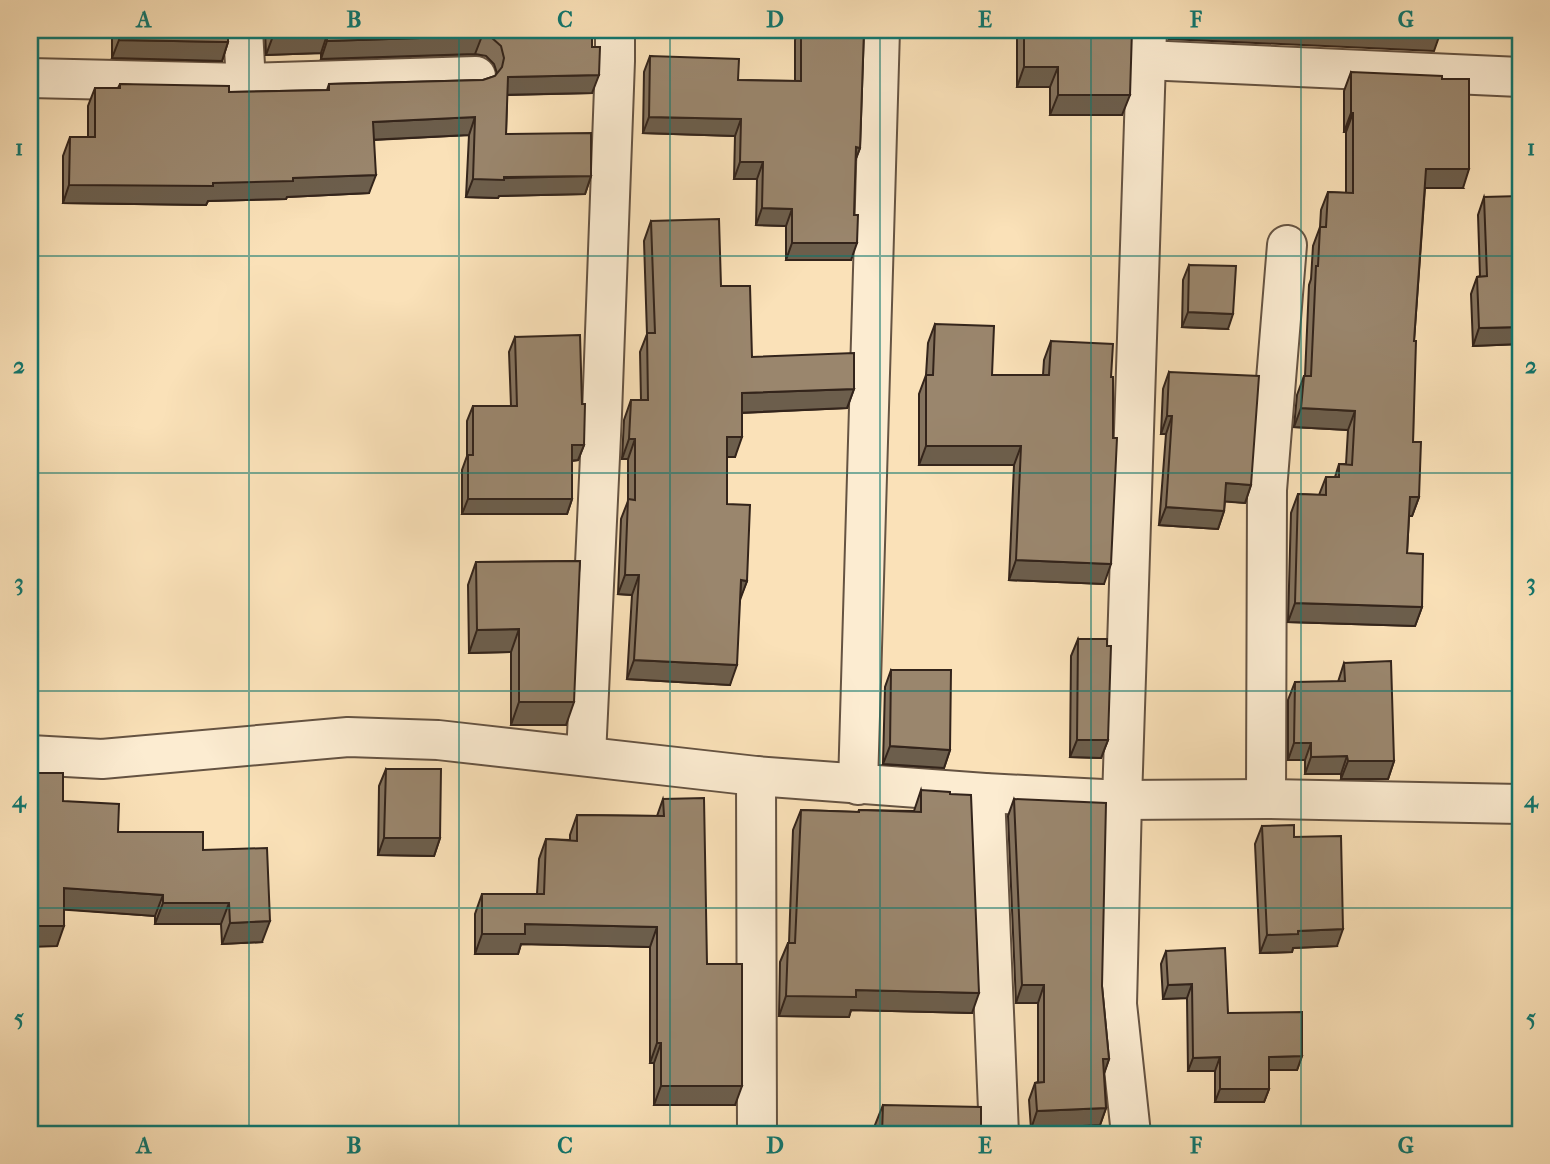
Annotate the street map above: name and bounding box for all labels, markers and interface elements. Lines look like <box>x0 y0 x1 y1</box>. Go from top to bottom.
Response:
text: A <box>135 6 153 33</box>
text: B <box>347 6 362 33</box>
text: C <box>557 6 573 33</box>
text: D <box>766 6 784 33</box>
text: E <box>978 6 992 33</box>
text: F <box>1189 6 1203 33</box>
text: G <box>1398 6 1414 33</box>
text: 1 <box>15 134 23 161</box>
text: 1 <box>1527 134 1535 161</box>
text: 2 <box>13 352 25 379</box>
text: 2 <box>1525 352 1537 379</box>
text: 3 <box>14 569 24 596</box>
text: 3 <box>1526 569 1536 596</box>
text: 4 <box>11 786 27 813</box>
text: 4 <box>1523 786 1539 813</box>
text: 5 <box>14 1004 24 1031</box>
text: 5 <box>1526 1004 1536 1031</box>
text: A <box>135 1132 153 1159</box>
text: B <box>347 1132 362 1159</box>
text: C <box>557 1132 573 1159</box>
text: D <box>766 1132 784 1159</box>
text: E <box>978 1132 992 1159</box>
text: F <box>1189 1132 1203 1159</box>
text: G <box>1398 1132 1414 1159</box>

